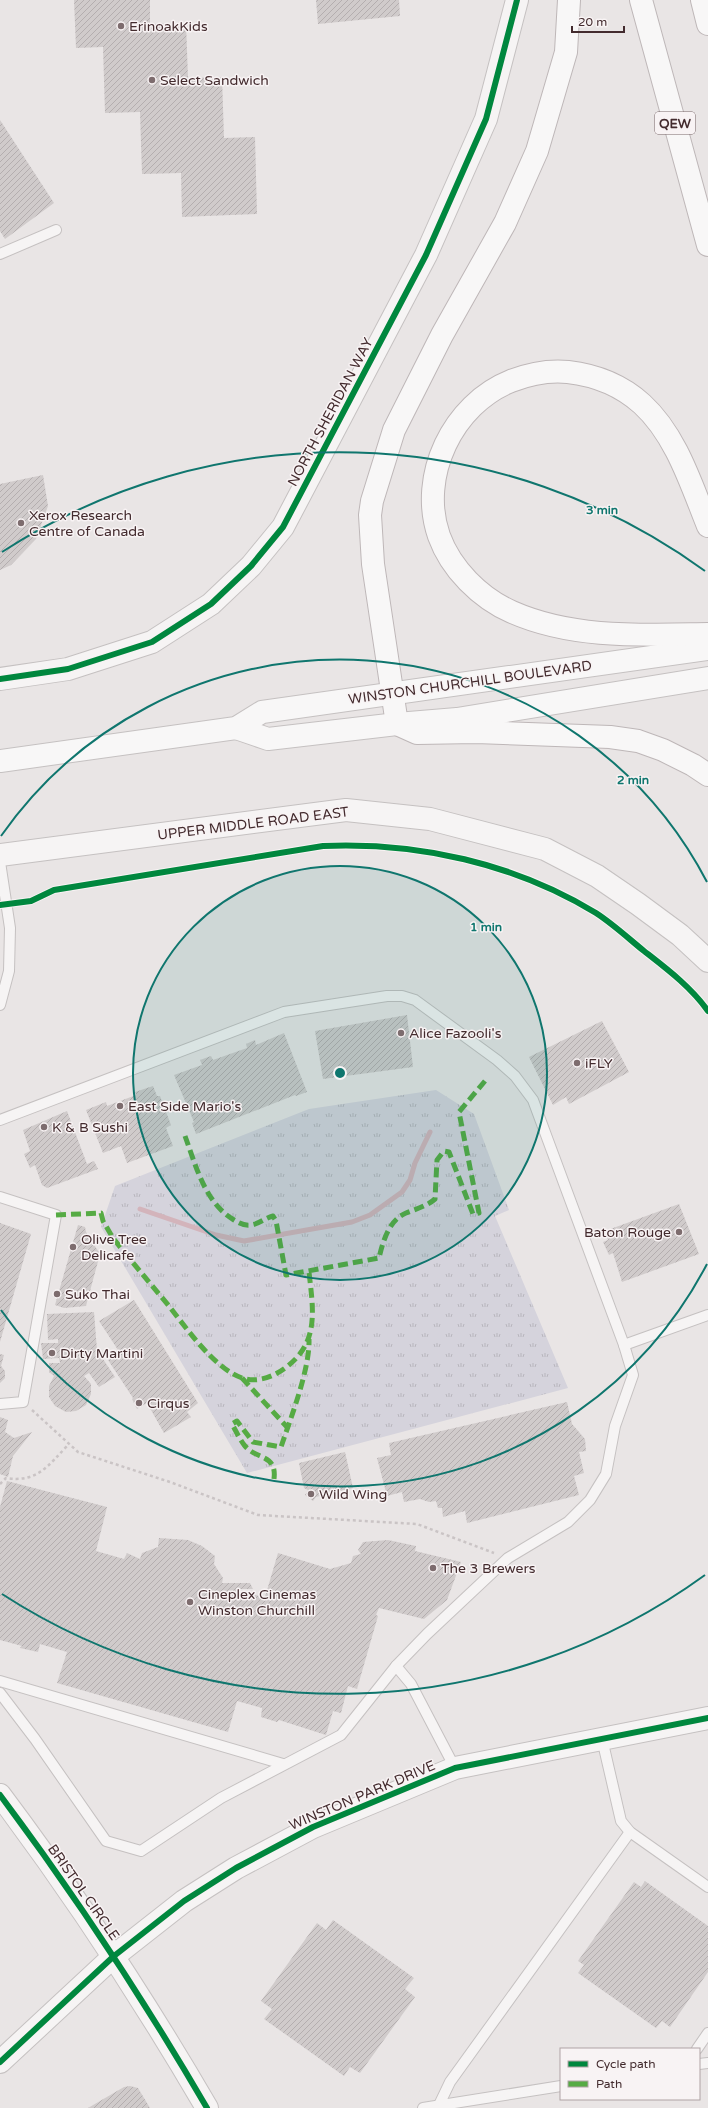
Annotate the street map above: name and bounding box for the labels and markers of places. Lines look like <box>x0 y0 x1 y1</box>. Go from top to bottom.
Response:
place label: ErinoakKids <box>129 18 208 35</box>
marker: ErinoakKids <box>116 21 126 31</box>
place label: Select Sandwich <box>160 72 269 89</box>
marker: Select Sandwich <box>147 75 157 85</box>
place label: Xerox Research Centre of Canada <box>29 507 145 540</box>
marker: Xerox Research Centre of Canada <box>16 518 26 528</box>
place label: Alice Fazooli's <box>409 1025 502 1042</box>
marker: Alice Fazooli's <box>396 1028 406 1038</box>
place label: iFLY <box>585 1055 613 1072</box>
marker: iFLY <box>572 1058 582 1068</box>
centre of rings <box>333 1066 347 1080</box>
place label: East Side Mario's <box>128 1098 241 1115</box>
marker: East Side Mario's <box>115 1101 125 1111</box>
place label: K & B Sushi <box>52 1119 128 1136</box>
marker: K & B Sushi <box>39 1122 49 1132</box>
place label: Baton Rouge <box>584 1224 671 1241</box>
marker: Baton Rouge <box>674 1227 684 1237</box>
place label: Olive Tree Delicafe <box>81 1231 147 1264</box>
marker: Olive Tree Delicafe <box>68 1242 78 1252</box>
place label: Suko Thai <box>65 1286 130 1303</box>
marker: Suko Thai <box>52 1289 62 1299</box>
place label: Dirty Martini <box>60 1345 143 1362</box>
marker: Dirty Martini <box>47 1348 57 1358</box>
place label: Cirqus <box>147 1395 190 1412</box>
marker: Cirqus <box>134 1398 144 1408</box>
place label: Wild Wing <box>319 1486 387 1503</box>
marker: Wild Wing <box>306 1489 316 1499</box>
place label: The 3 Brewers <box>441 1560 536 1577</box>
marker: The 3 Brewers <box>428 1563 438 1573</box>
place label: Cineplex Cinemas Winston Churchill <box>198 1586 316 1619</box>
marker: Cineplex Cinemas Winston Churchill <box>185 1597 195 1607</box>

